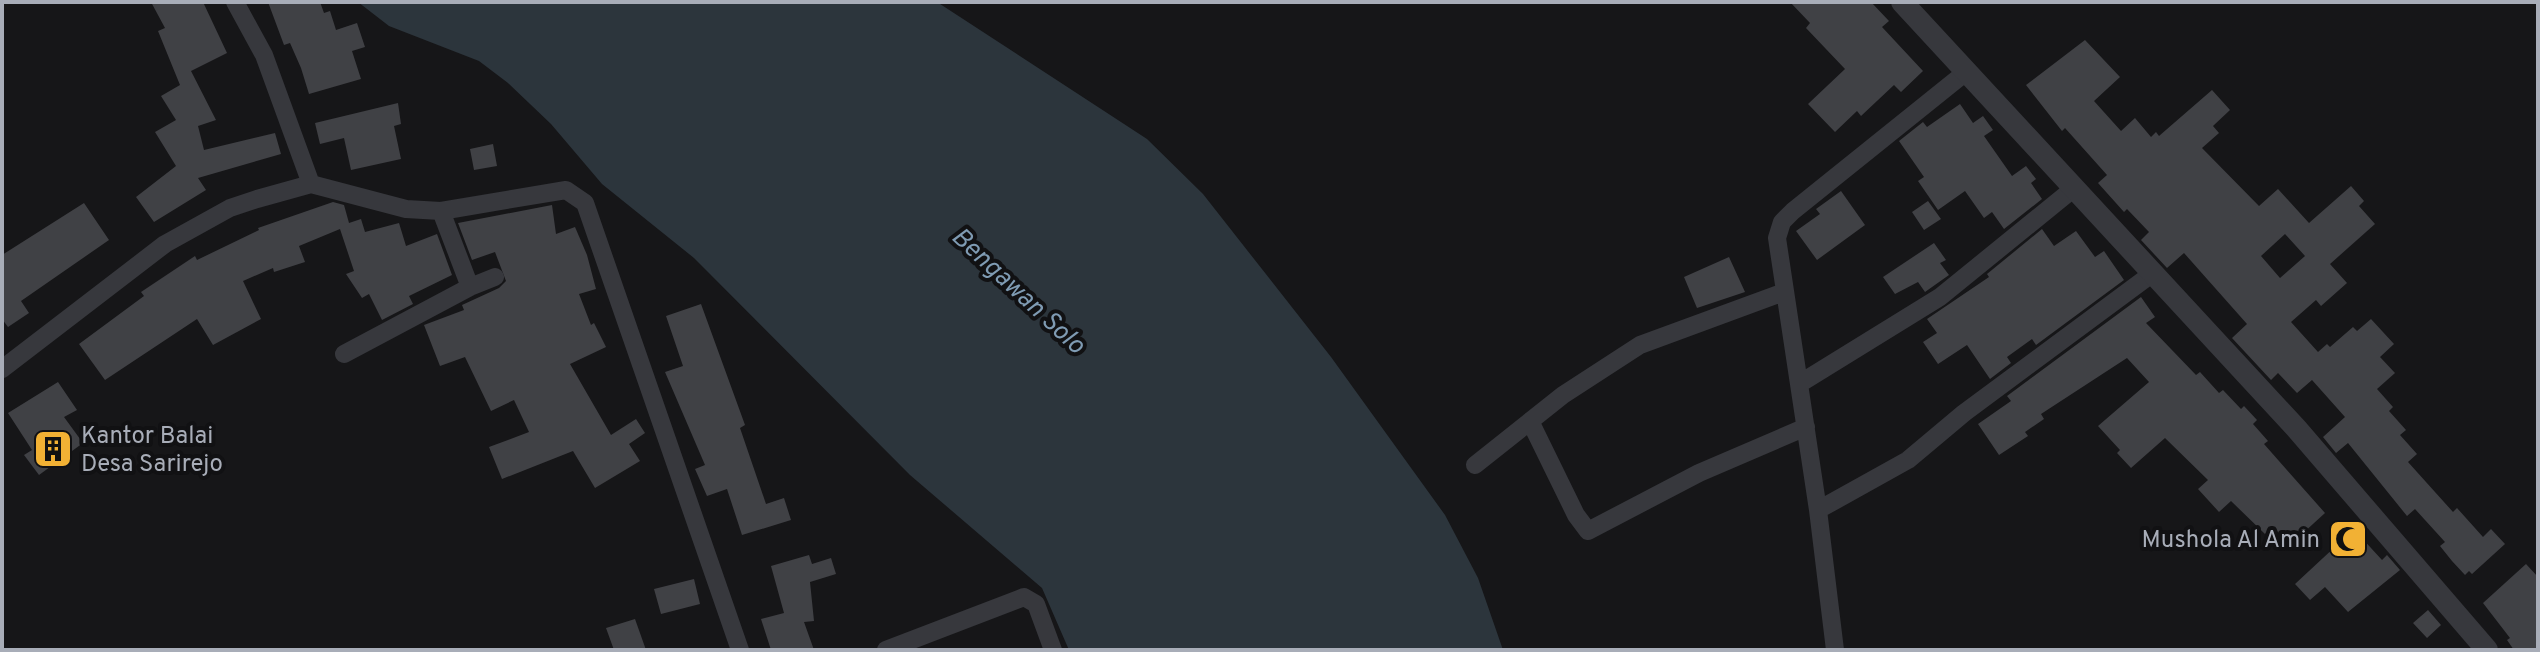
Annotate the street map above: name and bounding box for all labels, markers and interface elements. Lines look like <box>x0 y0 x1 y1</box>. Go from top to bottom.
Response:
water label: Bengawan Solo <box>943 221 1091 362</box>
place label: Kantor Balai Desa Sarirejo <box>81 422 223 480</box>
building icon: Kantor Balai Desa Sarirejo <box>32 428 74 470</box>
mosque icon: Mushola Al Amin <box>2327 518 2369 560</box>
place label: Mushola Al Amin <box>2142 526 2320 556</box>

